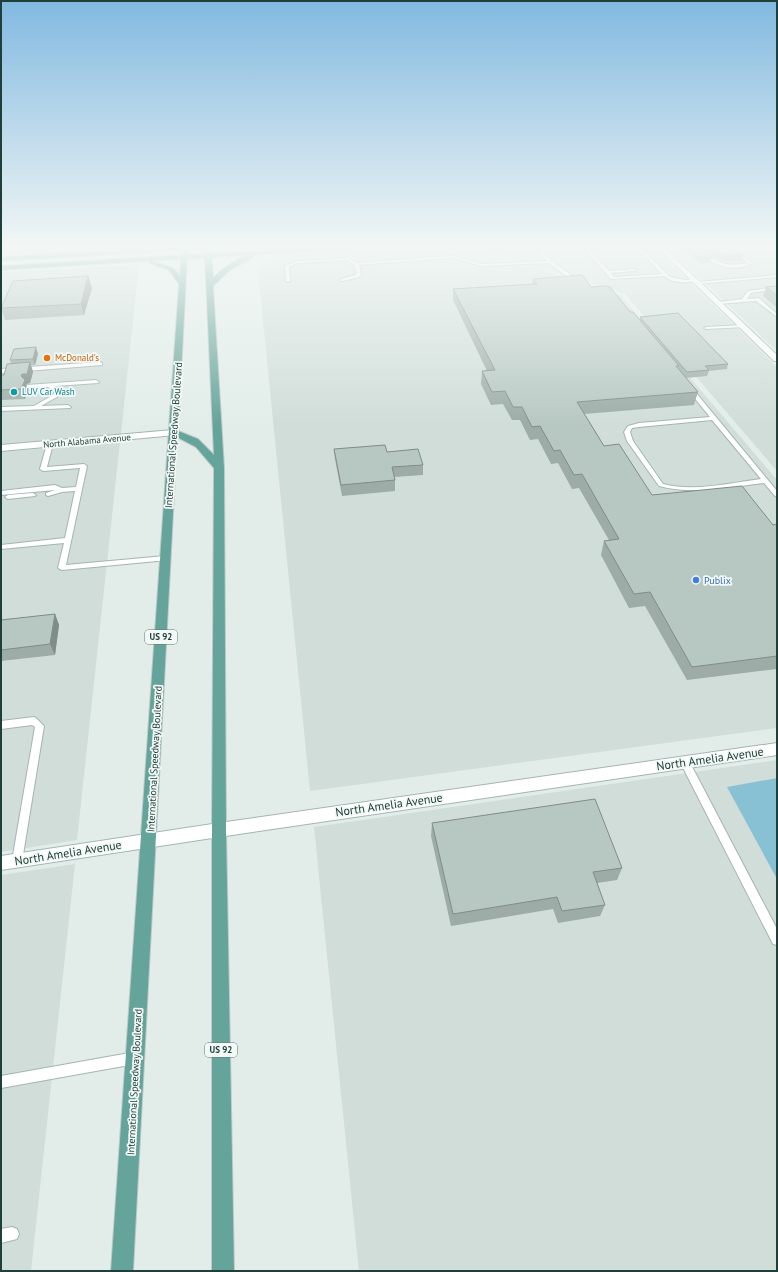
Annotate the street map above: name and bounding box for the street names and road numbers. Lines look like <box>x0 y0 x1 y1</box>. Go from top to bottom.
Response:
street label: International Speedway Boulevard <box>162 362 185 509</box>
street label: North Alabama Avenue <box>43 431 132 450</box>
road number: US 92 <box>145 630 177 644</box>
street label: International Speedway Boulevard <box>144 686 165 832</box>
street label: North Amelia Avenue <box>655 744 765 773</box>
street label: North Amelia Avenue <box>334 790 444 819</box>
street label: North Amelia Avenue <box>13 837 123 868</box>
street label: International Speedway Boulevard <box>124 1009 145 1155</box>
road number: US 92 <box>205 1043 237 1057</box>

